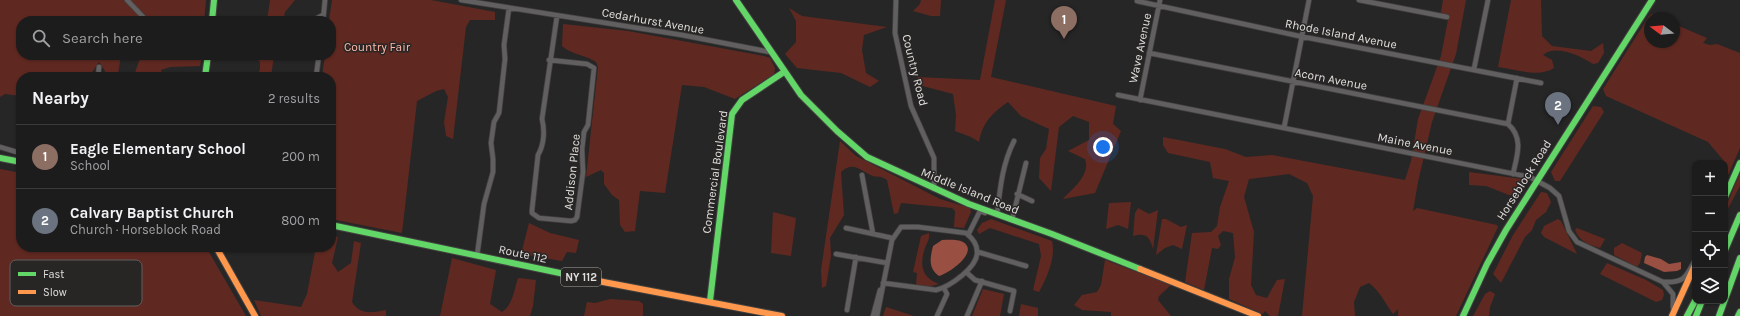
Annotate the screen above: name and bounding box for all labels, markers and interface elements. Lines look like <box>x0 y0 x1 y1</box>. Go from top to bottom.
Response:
street label: Cedarhurst Avenue <box>601 5 705 37</box>
pin: 1 <box>1051 6 1077 39</box>
street label: Wave Avenue <box>1126 12 1154 84</box>
north arrow <box>1644 12 1680 48</box>
search box <box>16 16 336 60</box>
street label: Rhode Island Avenue <box>1284 16 1398 52</box>
icon: search <box>30 27 52 49</box>
text: Search here <box>62 29 143 47</box>
street label: Country Road <box>899 33 931 107</box>
park label: Country Fair <box>344 40 411 54</box>
street label: Acorn Avenue <box>1294 65 1368 93</box>
text: Nearby <box>32 88 89 108</box>
text: 2 results <box>268 91 320 106</box>
pin: 2 <box>1545 92 1571 125</box>
street label: Commercial Boulevard <box>699 109 731 235</box>
street label: Maine Avenue <box>1376 130 1454 158</box>
street label: Addison Place <box>561 133 583 211</box>
your location <box>1093 137 1113 157</box>
street label: Horseblock Road <box>1494 137 1554 223</box>
text: Eagle Elementary School <box>70 140 246 158</box>
text: 1 <box>43 149 47 164</box>
text: 200 m <box>282 149 320 164</box>
text: School <box>70 158 110 173</box>
map controls <box>1692 160 1728 304</box>
button: + <box>1692 160 1728 196</box>
street label: Middle Island Road <box>919 165 1021 217</box>
button: − <box>1692 196 1728 232</box>
text: Calvary Baptist Church <box>70 204 234 222</box>
text: 2 <box>41 213 49 228</box>
text: 800 m <box>281 213 320 228</box>
text: Church · Horseblock Road <box>70 222 221 237</box>
button: locate <box>1692 232 1728 268</box>
street label: Route 112 <box>497 242 549 266</box>
legend <box>10 260 142 306</box>
text: Fast <box>43 268 64 281</box>
road number: NY 112 <box>561 268 601 286</box>
button: layers <box>1692 268 1728 304</box>
text: Slow <box>43 286 67 299</box>

